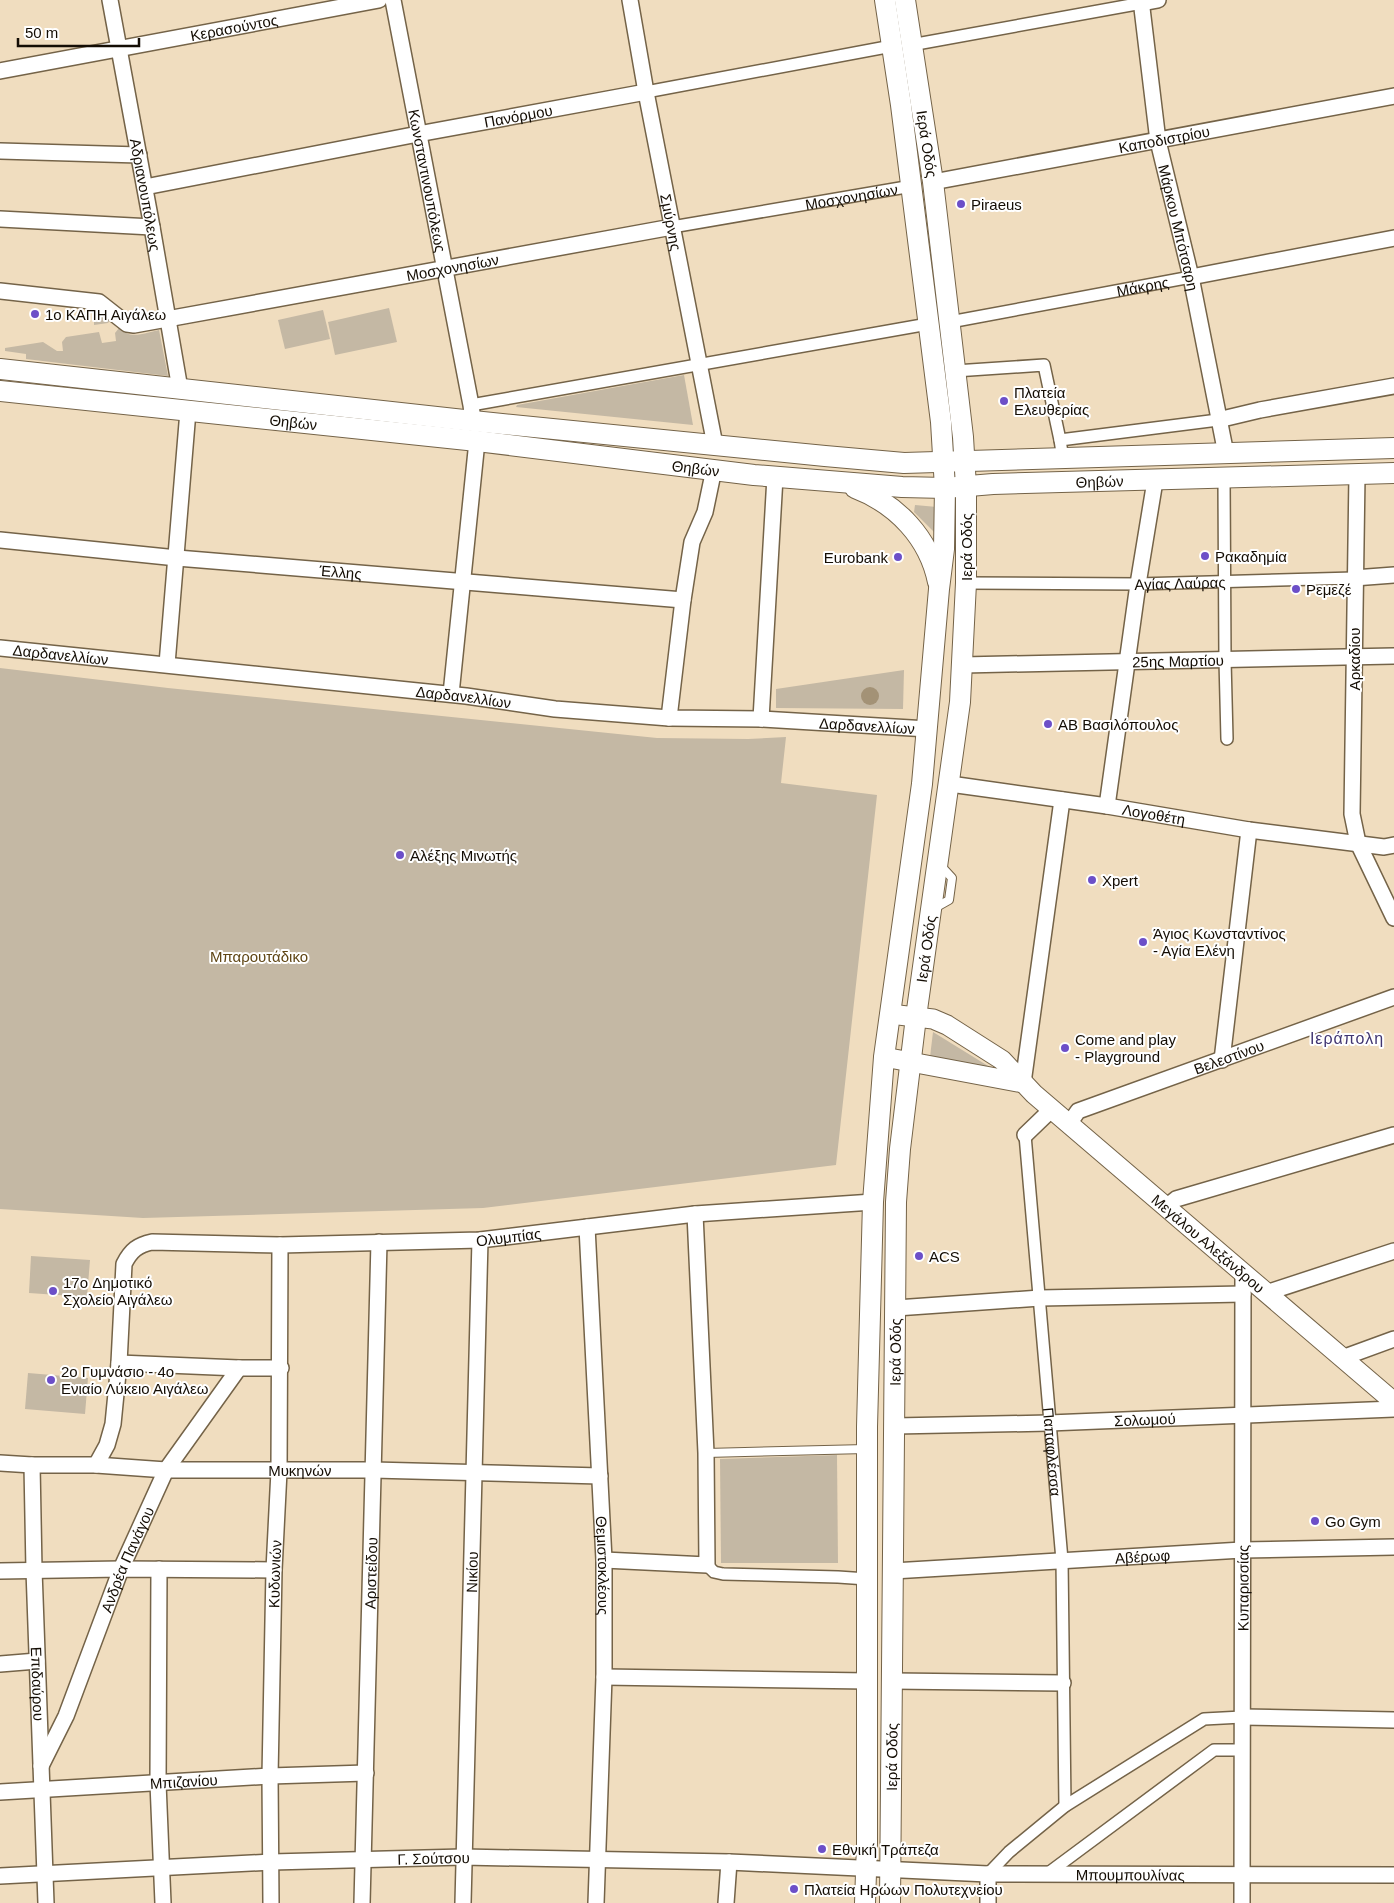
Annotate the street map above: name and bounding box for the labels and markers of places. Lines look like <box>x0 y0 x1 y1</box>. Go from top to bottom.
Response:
place label: Piraeus <box>971 196 1022 213</box>
marker: Piraeus <box>955 198 967 210</box>
place label: 1ο ΚΑΠΗ Αιγάλεω <box>45 306 167 323</box>
marker: 1ο ΚΑΠΗ Αιγάλεω <box>29 308 41 320</box>
place label: Πλατεία Ελευθερίας <box>1014 384 1089 418</box>
marker: Πλατεία Ελευθερίας <box>998 395 1010 407</box>
place label: Ρακαδημία <box>1215 548 1287 565</box>
place label: Eurobank <box>824 549 888 566</box>
marker: Ρακαδημία <box>1199 550 1211 562</box>
marker: Eurobank <box>892 551 904 563</box>
place label: Ρεμεζέ <box>1306 581 1352 598</box>
marker: Ρεμεζέ <box>1290 583 1302 595</box>
place label: ΑΒ Βασιλόπουλος <box>1058 716 1178 733</box>
marker: ΑΒ Βασιλόπουλος <box>1042 718 1054 730</box>
place label: Αλέξης Μινωτής <box>410 847 517 864</box>
marker: Αλέξης Μινωτής <box>394 849 406 861</box>
place label: Xpert <box>1102 872 1139 889</box>
marker: Xpert <box>1086 874 1098 886</box>
place label: Άγιος Κωνσταντίνος - Αγία Ελένη <box>1153 925 1286 959</box>
marker: Άγιος Κωνσταντίνος - Αγία Ελένη <box>1137 936 1149 948</box>
place label: Come and play - Playground <box>1075 1031 1176 1065</box>
marker: Come and play - Playground <box>1059 1042 1071 1054</box>
place label: ACS <box>929 1248 960 1265</box>
marker: ACS <box>913 1250 925 1262</box>
place label: 17o Δημοτικό Σχολείο Αιγάλεω <box>63 1274 173 1308</box>
marker: 17o Δημοτικό Σχολείο Αιγάλεω <box>47 1285 59 1297</box>
place label: 2ο Γυμνάσιο - 4ο Ενιαίο Λύκειο Αιγάλεω <box>61 1363 209 1397</box>
marker: 2ο Γυμνάσιο - 4ο Ενιαίο Λύκειο Αιγάλεω <box>45 1374 57 1386</box>
place label: Go Gym <box>1325 1513 1381 1530</box>
marker: Go Gym <box>1309 1515 1321 1527</box>
place label: Εθνική Τράπεζα <box>832 1841 939 1858</box>
marker: Εθνική Τράπεζα <box>816 1843 828 1855</box>
place label: Πλατεία Ηρώων Πολυτεχνείου <box>804 1881 1003 1898</box>
marker: Πλατεία Ηρώων Πολυτεχνείου <box>788 1883 800 1895</box>

